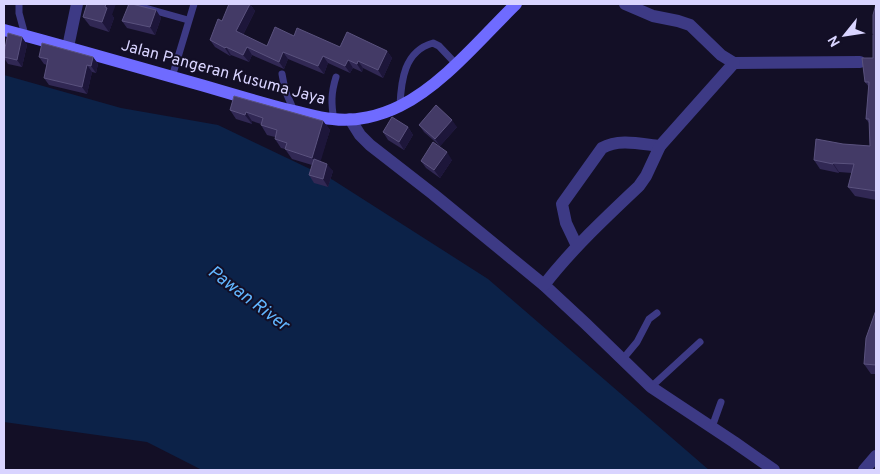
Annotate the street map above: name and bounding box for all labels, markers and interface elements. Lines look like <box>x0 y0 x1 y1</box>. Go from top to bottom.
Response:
north arrow <box>820 10 870 60</box>
text: N <box>825 32 845 49</box>
street label: Jalan Pangeran Kusuma Jaya <box>119 36 327 110</box>
water label: Pawan River <box>203 261 295 338</box>

